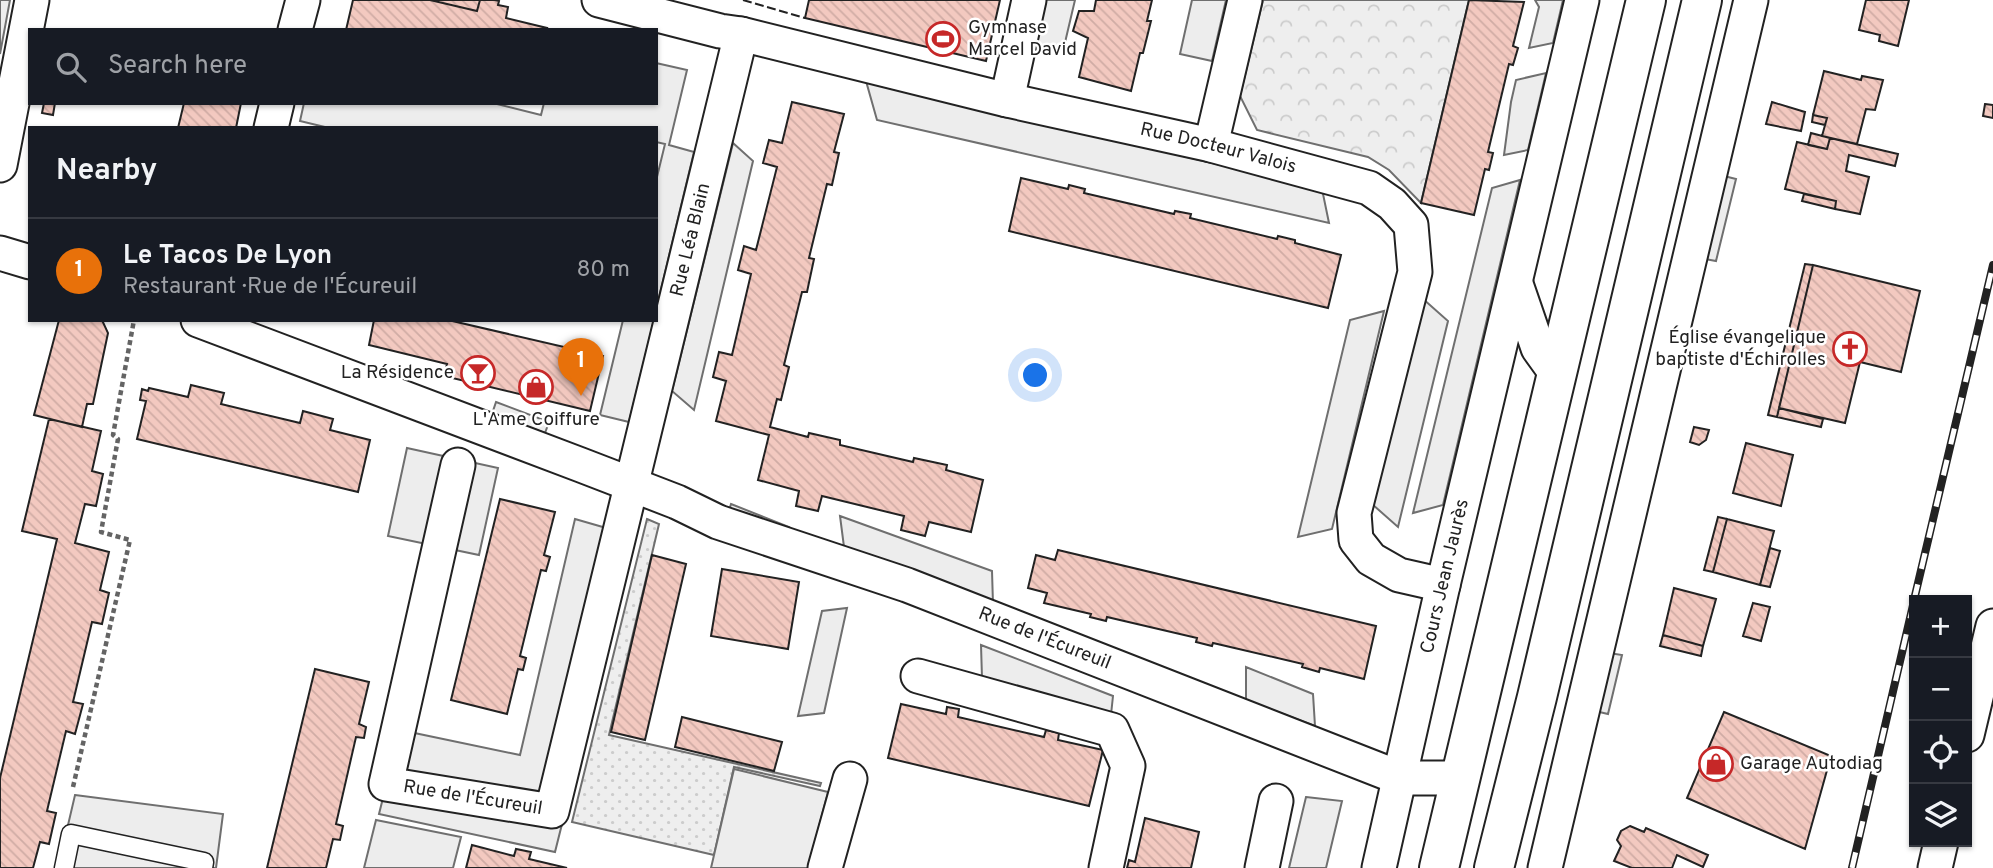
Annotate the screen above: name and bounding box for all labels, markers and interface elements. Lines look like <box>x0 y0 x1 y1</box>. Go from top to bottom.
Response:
place label: Gymnase Marcel David <box>968 16 1077 62</box>
sports icon: Gymnase Marcel David <box>924 20 962 58</box>
search box <box>28 28 658 105</box>
icon: search <box>52 48 90 86</box>
text: Search here <box>108 50 247 83</box>
street label: Rue Docteur Valois <box>1138 118 1299 180</box>
text: Nearby <box>56 153 157 190</box>
street label: Rue Léa Blain <box>666 181 716 299</box>
text: Le Tacos De Lyon <box>123 240 332 273</box>
text: 1 <box>74 256 84 285</box>
text: 80 m <box>577 256 630 285</box>
text: Restaurant · Rue de l'Écureuil <box>123 273 417 302</box>
place label: Église évangelique baptiste d'Échirolles <box>1655 325 1826 372</box>
church icon: Église évangelique baptiste d'Échirolles <box>1831 330 1869 368</box>
pin: 1 <box>558 338 604 396</box>
bar icon: La Résidence <box>459 354 497 392</box>
your location <box>1018 358 1052 392</box>
place label: La Résidence <box>341 361 454 385</box>
shop icon: L'Ame Coiffure <box>517 368 555 406</box>
place label: L'Ame Coiffure <box>472 408 600 432</box>
street label: Cours Jean Jaurès <box>1416 497 1475 656</box>
map controls <box>1909 595 1972 847</box>
button: + <box>1909 595 1972 658</box>
street label: Rue de l'Écureuil <box>975 602 1114 676</box>
button: − <box>1909 658 1972 721</box>
button: locate <box>1909 721 1972 784</box>
shop icon: Garage Autodiag <box>1697 745 1735 783</box>
place label: Garage Autodiag <box>1740 752 1883 776</box>
street label: Rue de l'Écureuil <box>401 775 544 821</box>
button: layers <box>1909 784 1972 847</box>

